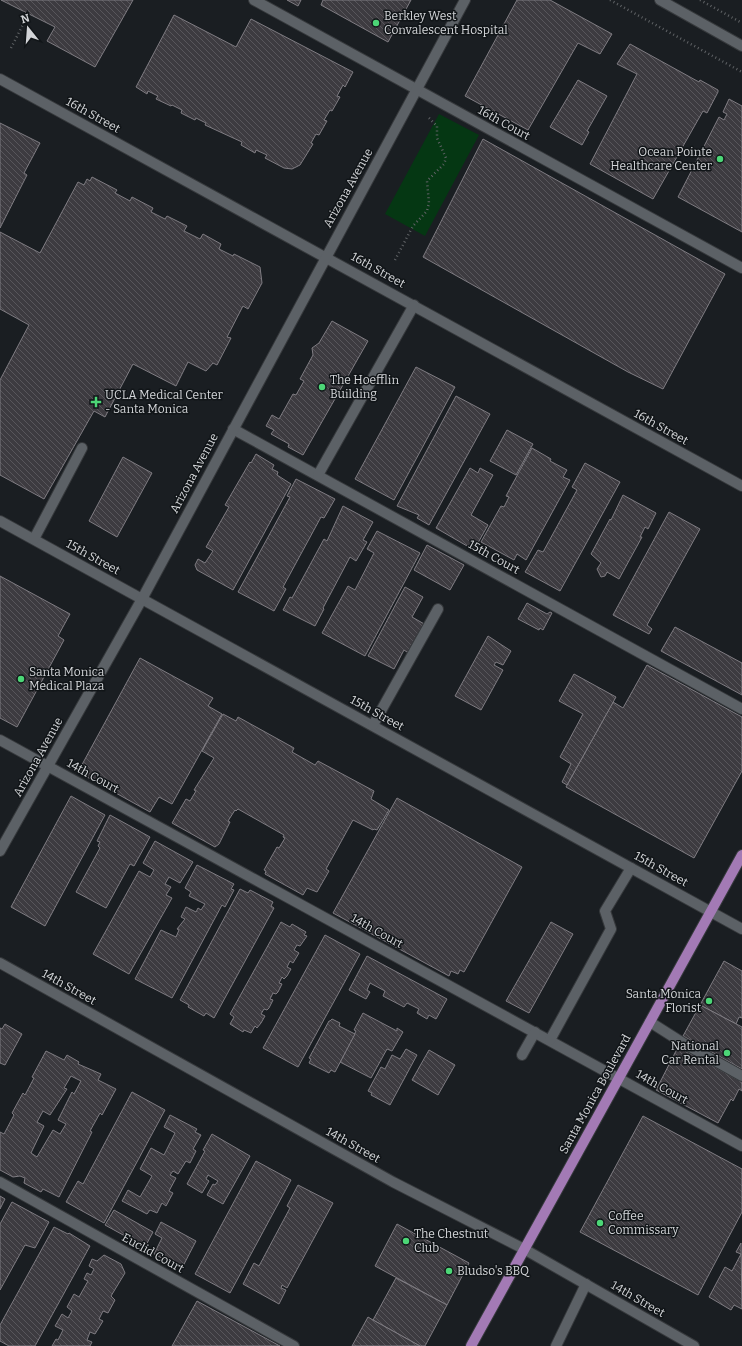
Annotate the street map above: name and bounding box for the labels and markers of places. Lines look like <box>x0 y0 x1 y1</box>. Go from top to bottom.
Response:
place label: Berkley West Convalescent Hospital <box>384 9 508 37</box>
marker: Berkley West Convalescent Hospital <box>371 18 381 28</box>
place label: Ocean Pointe Healthcare Center <box>610 145 713 173</box>
marker: Ocean Pointe Healthcare Center <box>715 154 725 164</box>
place label: The Hoefflin Building <box>330 373 399 401</box>
marker: The Hoefflin Building <box>317 382 327 392</box>
place label: UCLA Medical Center - Santa Monica <box>105 388 224 416</box>
marker: UCLA Medical Center - Santa Monica <box>90 396 102 408</box>
place label: Santa Monica Medical Plaza <box>29 665 105 693</box>
marker: Santa Monica Medical Plaza <box>16 674 26 684</box>
place label: Santa Monica Florist <box>626 987 702 1015</box>
marker: Santa Monica Florist <box>704 996 714 1006</box>
place label: National Car Rental <box>661 1039 720 1067</box>
marker: National Car Rental <box>722 1048 732 1058</box>
place label: Coffee Commissary <box>608 1209 679 1237</box>
marker: Coffee Commissary <box>595 1218 605 1228</box>
place label: The Chestnut Club <box>414 1227 489 1255</box>
marker: The Chestnut Club <box>401 1236 411 1246</box>
place label: Bludso's BBQ <box>457 1264 530 1278</box>
marker: Bludso's BBQ <box>444 1266 454 1276</box>

